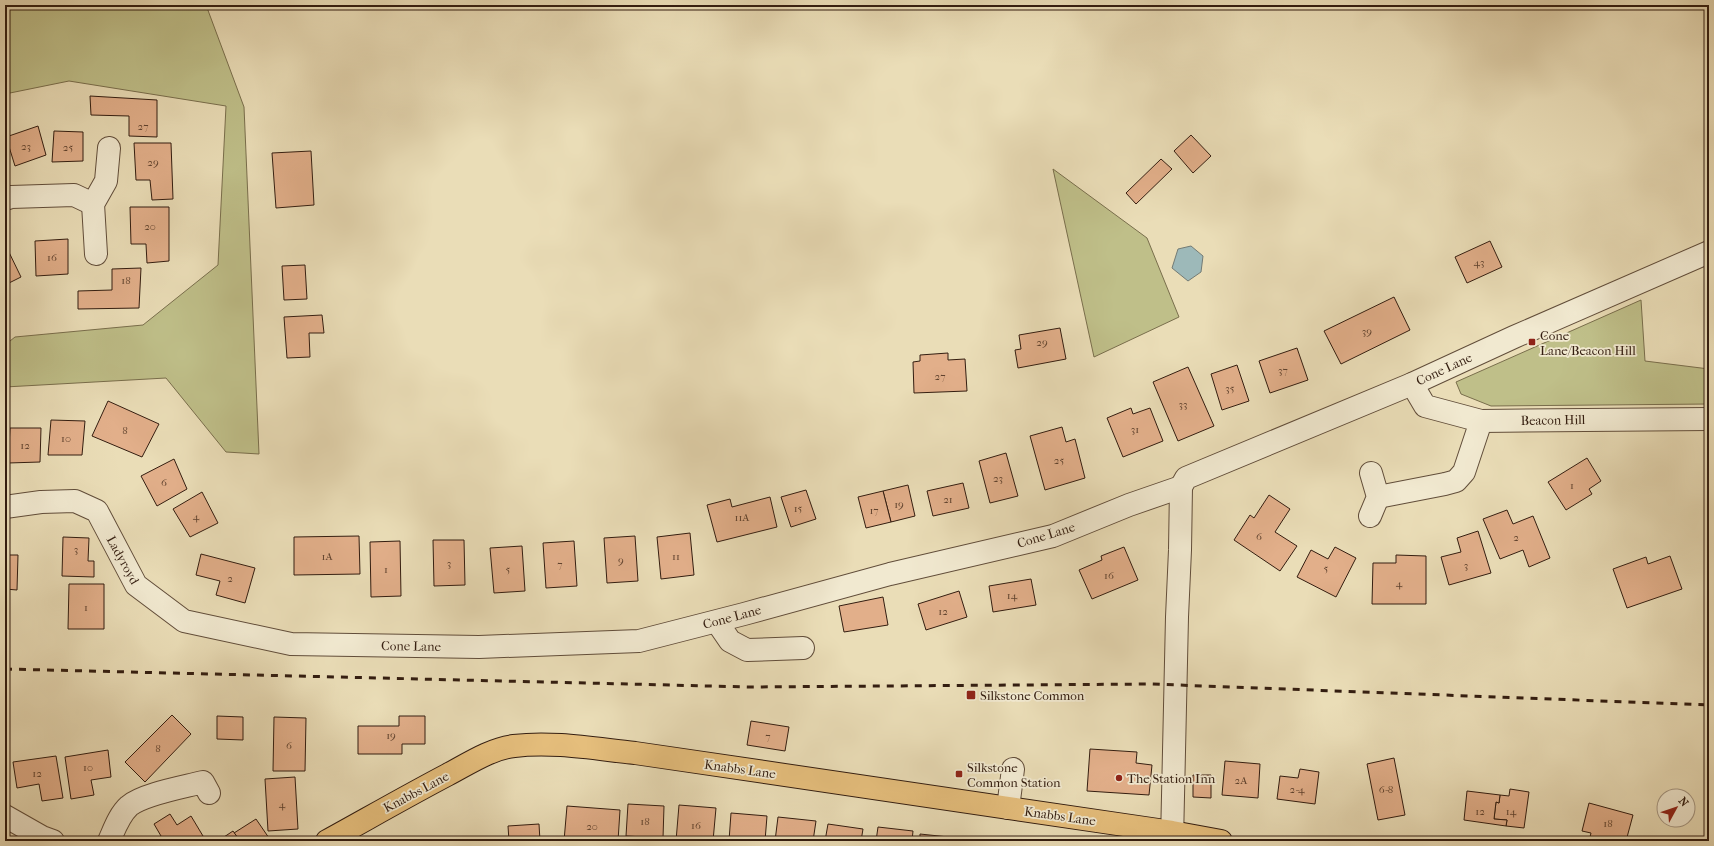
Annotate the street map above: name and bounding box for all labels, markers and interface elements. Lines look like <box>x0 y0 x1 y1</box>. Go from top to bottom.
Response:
house number: 27 <box>138 120 148 133</box>
house number: 23 <box>21 140 31 153</box>
house number: 25 <box>63 141 73 154</box>
house number: 29 <box>147 156 159 169</box>
house number: 20 <box>144 220 156 233</box>
house number: 16 <box>47 251 57 264</box>
house number: 43 <box>1473 256 1485 269</box>
house number: 18 <box>121 274 131 287</box>
house number: 39 <box>1362 325 1372 338</box>
place label: Cone Lane/Beacon Hill <box>1540 328 1636 358</box>
house number: 29 <box>1036 336 1048 349</box>
marker: Cone Lane/Beacon Hill <box>1527 337 1537 347</box>
street label: Cone Lane <box>1414 349 1475 388</box>
house number: 37 <box>1278 364 1288 377</box>
house number: 27 <box>935 370 945 383</box>
house number: 35 <box>1225 382 1235 395</box>
house number: 33 <box>1178 398 1188 411</box>
street label: Beacon Hill <box>1520 412 1586 428</box>
house number: 31 <box>1131 423 1139 436</box>
house number: 8 <box>122 424 128 437</box>
house number: 10 <box>61 432 71 445</box>
house number: 12 <box>20 439 30 452</box>
house number: 25 <box>1054 454 1064 467</box>
house number: 23 <box>993 472 1003 485</box>
house number: 6 <box>161 476 167 489</box>
house number: 1 <box>1570 479 1574 492</box>
house number: 21 <box>943 493 953 506</box>
house number: 19 <box>894 498 904 511</box>
house number: 15 <box>794 502 803 515</box>
house number: 17 <box>869 504 879 517</box>
house number: 4 <box>193 510 200 523</box>
house number: 11A <box>735 511 750 524</box>
street label: Cone Lane <box>1015 519 1077 551</box>
house number: 6 <box>1256 530 1262 543</box>
house number: 2 <box>1513 531 1519 544</box>
street label: Ladyroyd <box>104 533 143 588</box>
house number: 3 <box>74 543 78 556</box>
house number: 1A <box>321 550 333 563</box>
house number: 11 <box>672 550 680 563</box>
house number: 9 <box>618 554 624 567</box>
house number: 3 <box>447 557 451 570</box>
house number: 7 <box>557 558 563 571</box>
house number: 3 <box>1464 559 1468 572</box>
house number: 5 <box>1324 562 1329 575</box>
house number: 1 <box>384 563 388 576</box>
house number: 5 <box>506 563 511 576</box>
house number: 16 <box>1104 569 1114 582</box>
house number: 2 <box>227 572 233 585</box>
house number: 4 <box>1396 577 1403 590</box>
house number: 14 <box>1007 589 1018 602</box>
house number: 1 <box>84 601 88 614</box>
street label: Cone Lane <box>701 602 763 632</box>
house number: 12 <box>938 605 948 618</box>
street label: Cone Lane <box>381 638 442 654</box>
place label: Silkstone Common <box>980 688 1085 703</box>
marker: Silkstone Common <box>965 689 977 701</box>
house number: 19 <box>386 729 396 742</box>
house number: 7 <box>765 730 771 743</box>
house number: 6 <box>286 739 292 752</box>
house number: 8 <box>155 742 161 755</box>
street label: Knabbs Lane <box>703 757 777 782</box>
place label: Silkstone Common Station <box>967 760 1061 790</box>
house number: 10 <box>83 761 93 774</box>
house number: 12 <box>32 767 42 780</box>
street label: Knabbs Lane <box>381 768 452 816</box>
marker: Silkstone Common Station <box>954 769 964 779</box>
place label: The Station Inn <box>1127 771 1216 786</box>
marker: The Station Inn <box>1114 773 1124 783</box>
house number: 2A <box>1235 774 1248 787</box>
house number: 2-4 <box>1289 783 1305 796</box>
house number: 6-8 <box>1379 783 1393 796</box>
north arrow <box>1656 788 1696 828</box>
text: N <box>1676 795 1691 810</box>
house number: 4 <box>279 798 286 811</box>
street label: Knabbs Lane <box>1023 804 1097 829</box>
house number: 12 <box>1475 805 1485 818</box>
house number: 14 <box>1506 805 1517 818</box>
house number: 18 <box>640 815 650 828</box>
house number: 18 <box>1603 817 1613 830</box>
house number: 16 <box>691 819 701 832</box>
house number: 20 <box>586 820 598 833</box>

